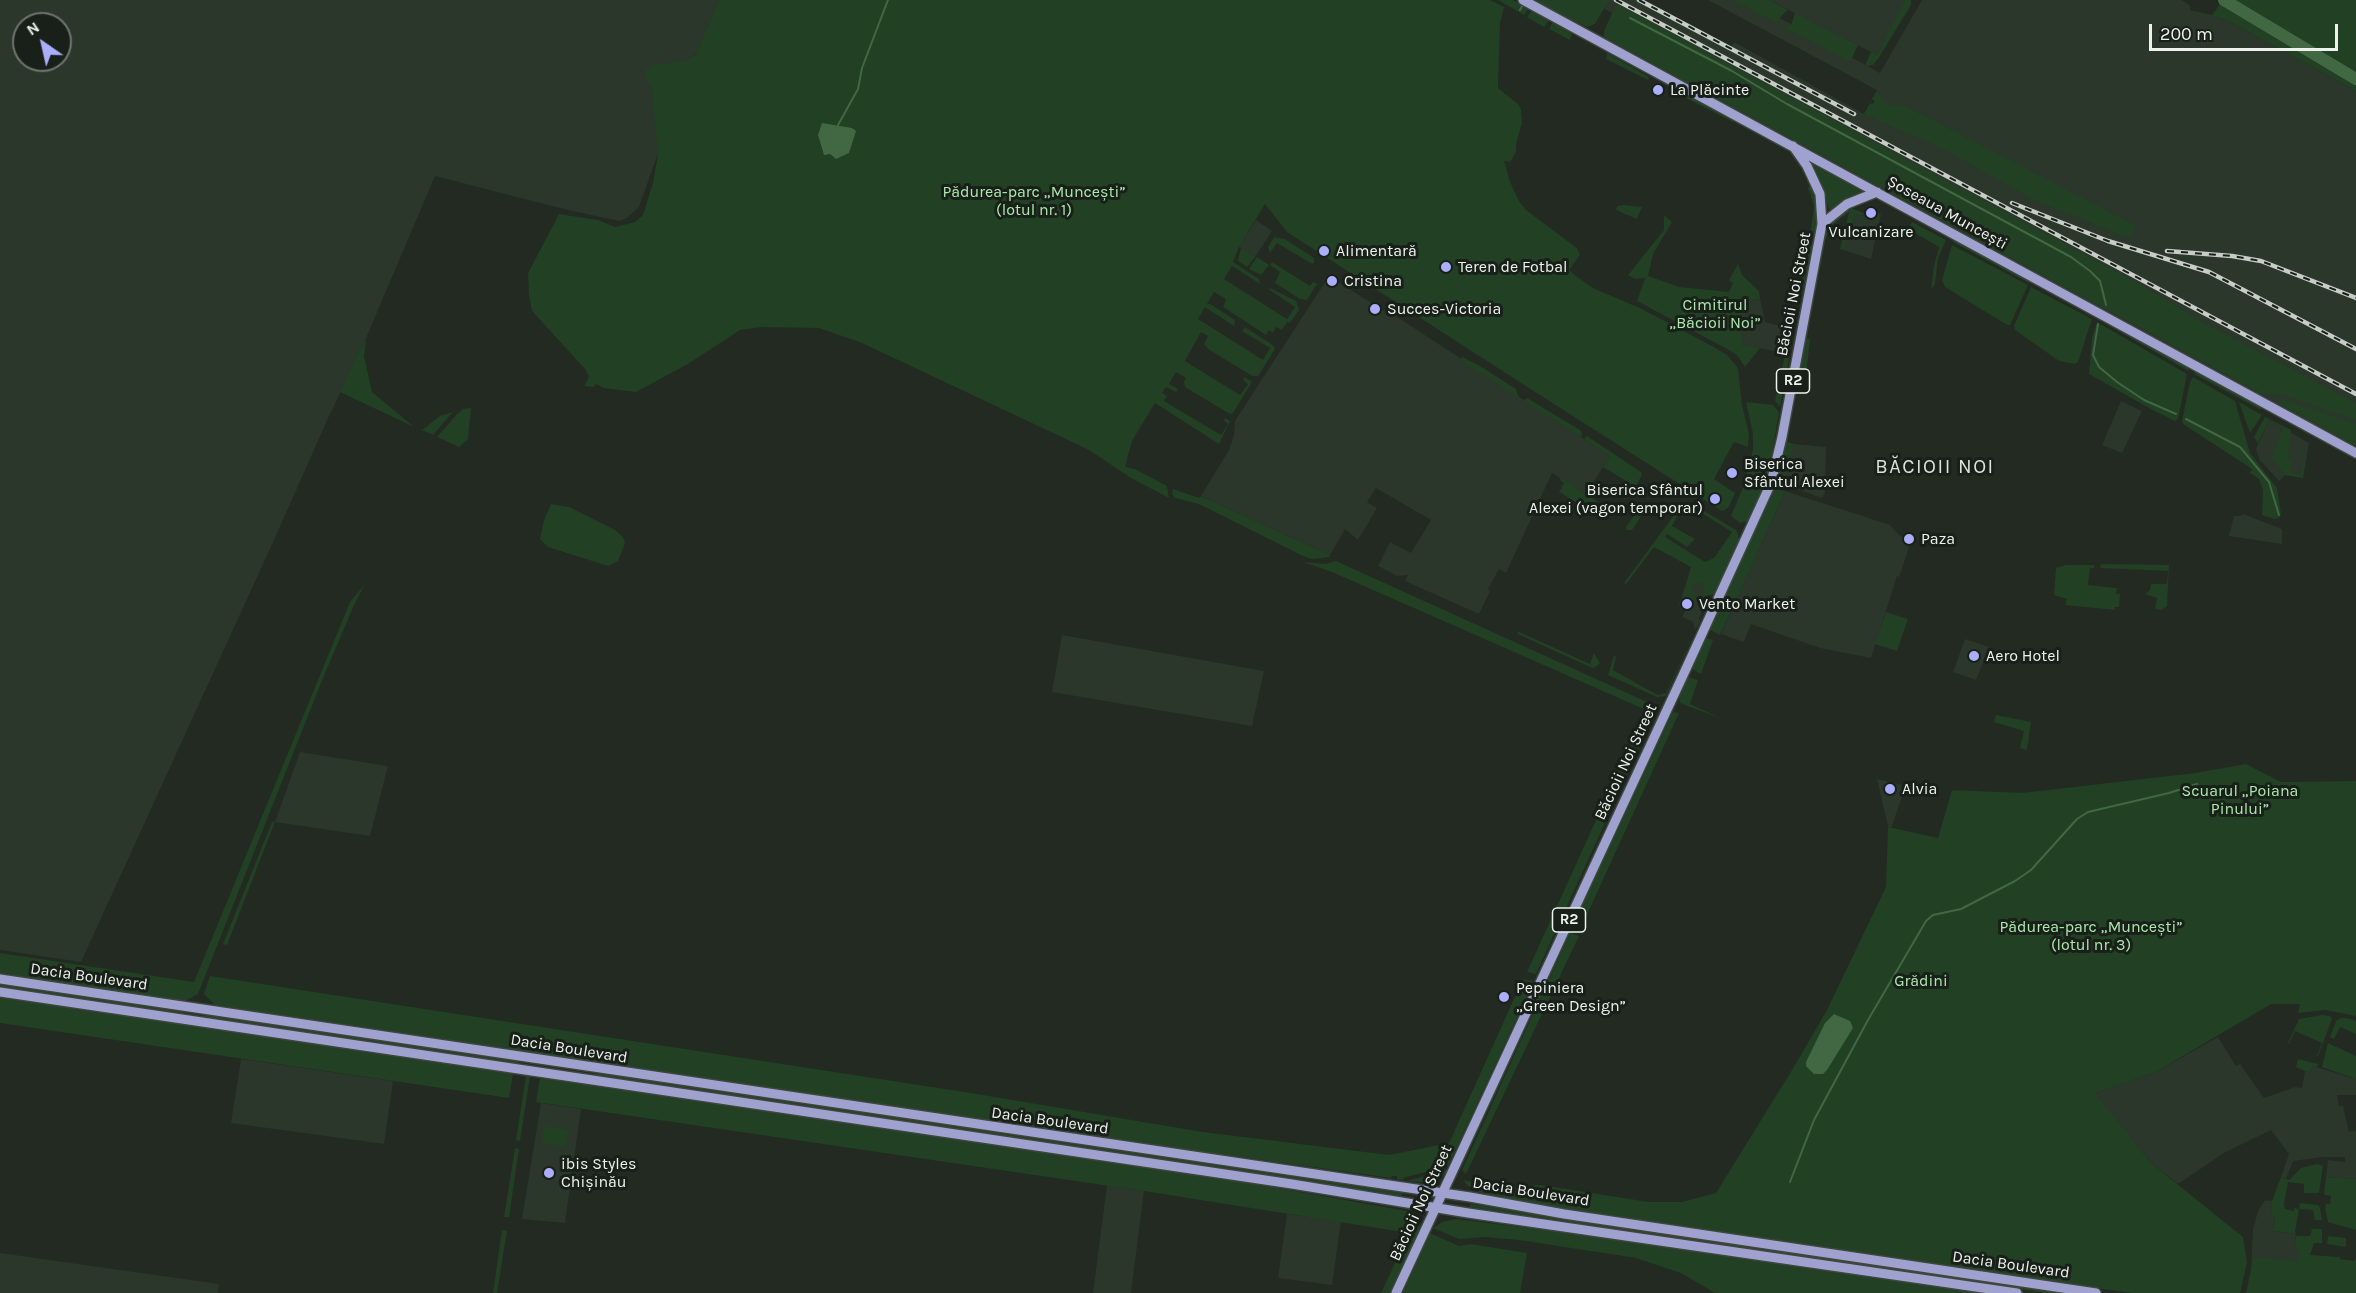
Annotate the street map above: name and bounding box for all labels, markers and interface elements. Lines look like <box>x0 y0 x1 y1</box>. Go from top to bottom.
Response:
north arrow <box>12 12 72 72</box>
scale bar <box>2152 12 2341 50</box>
text: N <box>23 17 43 39</box>
text: 200 m <box>2160 23 2213 45</box>
place label: La Plăcinte <box>1670 80 1749 100</box>
marker: La Plăcinte <box>1651 83 1665 97</box>
street label: Șoseaua Muncești <box>1883 172 2011 254</box>
park label: Pădurea-parc „Muncești” (lotul nr. 1) <box>942 182 1126 220</box>
marker: Vulcanizare <box>1864 206 1878 220</box>
place label: Vulcanizare <box>1828 222 1914 242</box>
street label: Băcioii Noi Street <box>1773 230 1815 358</box>
place label: Alimentară <box>1336 241 1417 261</box>
marker: Alimentară <box>1317 244 1331 258</box>
place label: Teren de Fotbal <box>1458 257 1567 277</box>
marker: Teren de Fotbal <box>1439 260 1453 274</box>
place label: Cristina <box>1344 271 1402 291</box>
marker: Cristina <box>1325 274 1339 288</box>
park label: Cimitirul „Băcioii Noi” <box>1669 295 1761 333</box>
place label: Succes-Victoria <box>1387 299 1501 319</box>
marker: Succes-Victoria <box>1368 302 1382 316</box>
road number: R2 <box>1776 369 1810 393</box>
place label: Biserica Sfântul Alexei <box>1744 454 1845 492</box>
district label: BĂCIOII NOI <box>1875 455 1995 479</box>
marker: Biserica Sfântul Alexei <box>1725 466 1739 480</box>
place label: Biserica Sfântul Alexei (vagon temporar) <box>1529 480 1703 518</box>
marker: Biserica Sfântul Alexei (vagon temporar) <box>1708 492 1722 506</box>
place label: Paza <box>1921 529 1955 549</box>
marker: Paza <box>1902 532 1916 546</box>
place label: Vento Market <box>1699 594 1795 614</box>
marker: Vento Market <box>1680 597 1694 611</box>
place label: Aero Hotel <box>1986 646 2060 666</box>
marker: Aero Hotel <box>1967 649 1981 663</box>
street label: Băcioii Noi Street <box>1591 701 1661 823</box>
place label: Alvia <box>1902 779 1937 799</box>
park label: Scuarul „Poiana Pinului” <box>2182 781 2298 819</box>
marker: Alvia <box>1883 782 1897 796</box>
road number: R2 <box>1552 908 1586 932</box>
park label: Pădurea-parc „Muncești” (lotul nr. 3) <box>1999 917 2183 955</box>
street label: Dacia Boulevard <box>29 959 149 995</box>
park label: Grădini <box>1894 971 1948 991</box>
place label: Pepiniera „Green Design” <box>1516 978 1626 1016</box>
marker: Pepiniera „Green Design” <box>1497 990 1511 1004</box>
street label: Dacia Boulevard <box>509 1030 629 1068</box>
street label: Dacia Boulevard <box>990 1103 1110 1139</box>
street label: Băcioii Noi Street <box>1386 1142 1456 1264</box>
place label: ibis Styles Chișinău <box>561 1154 636 1192</box>
marker: ibis Styles Chișinău <box>542 1166 556 1180</box>
street label: Dacia Boulevard <box>1471 1173 1591 1211</box>
street label: Dacia Boulevard <box>1951 1247 2071 1283</box>

